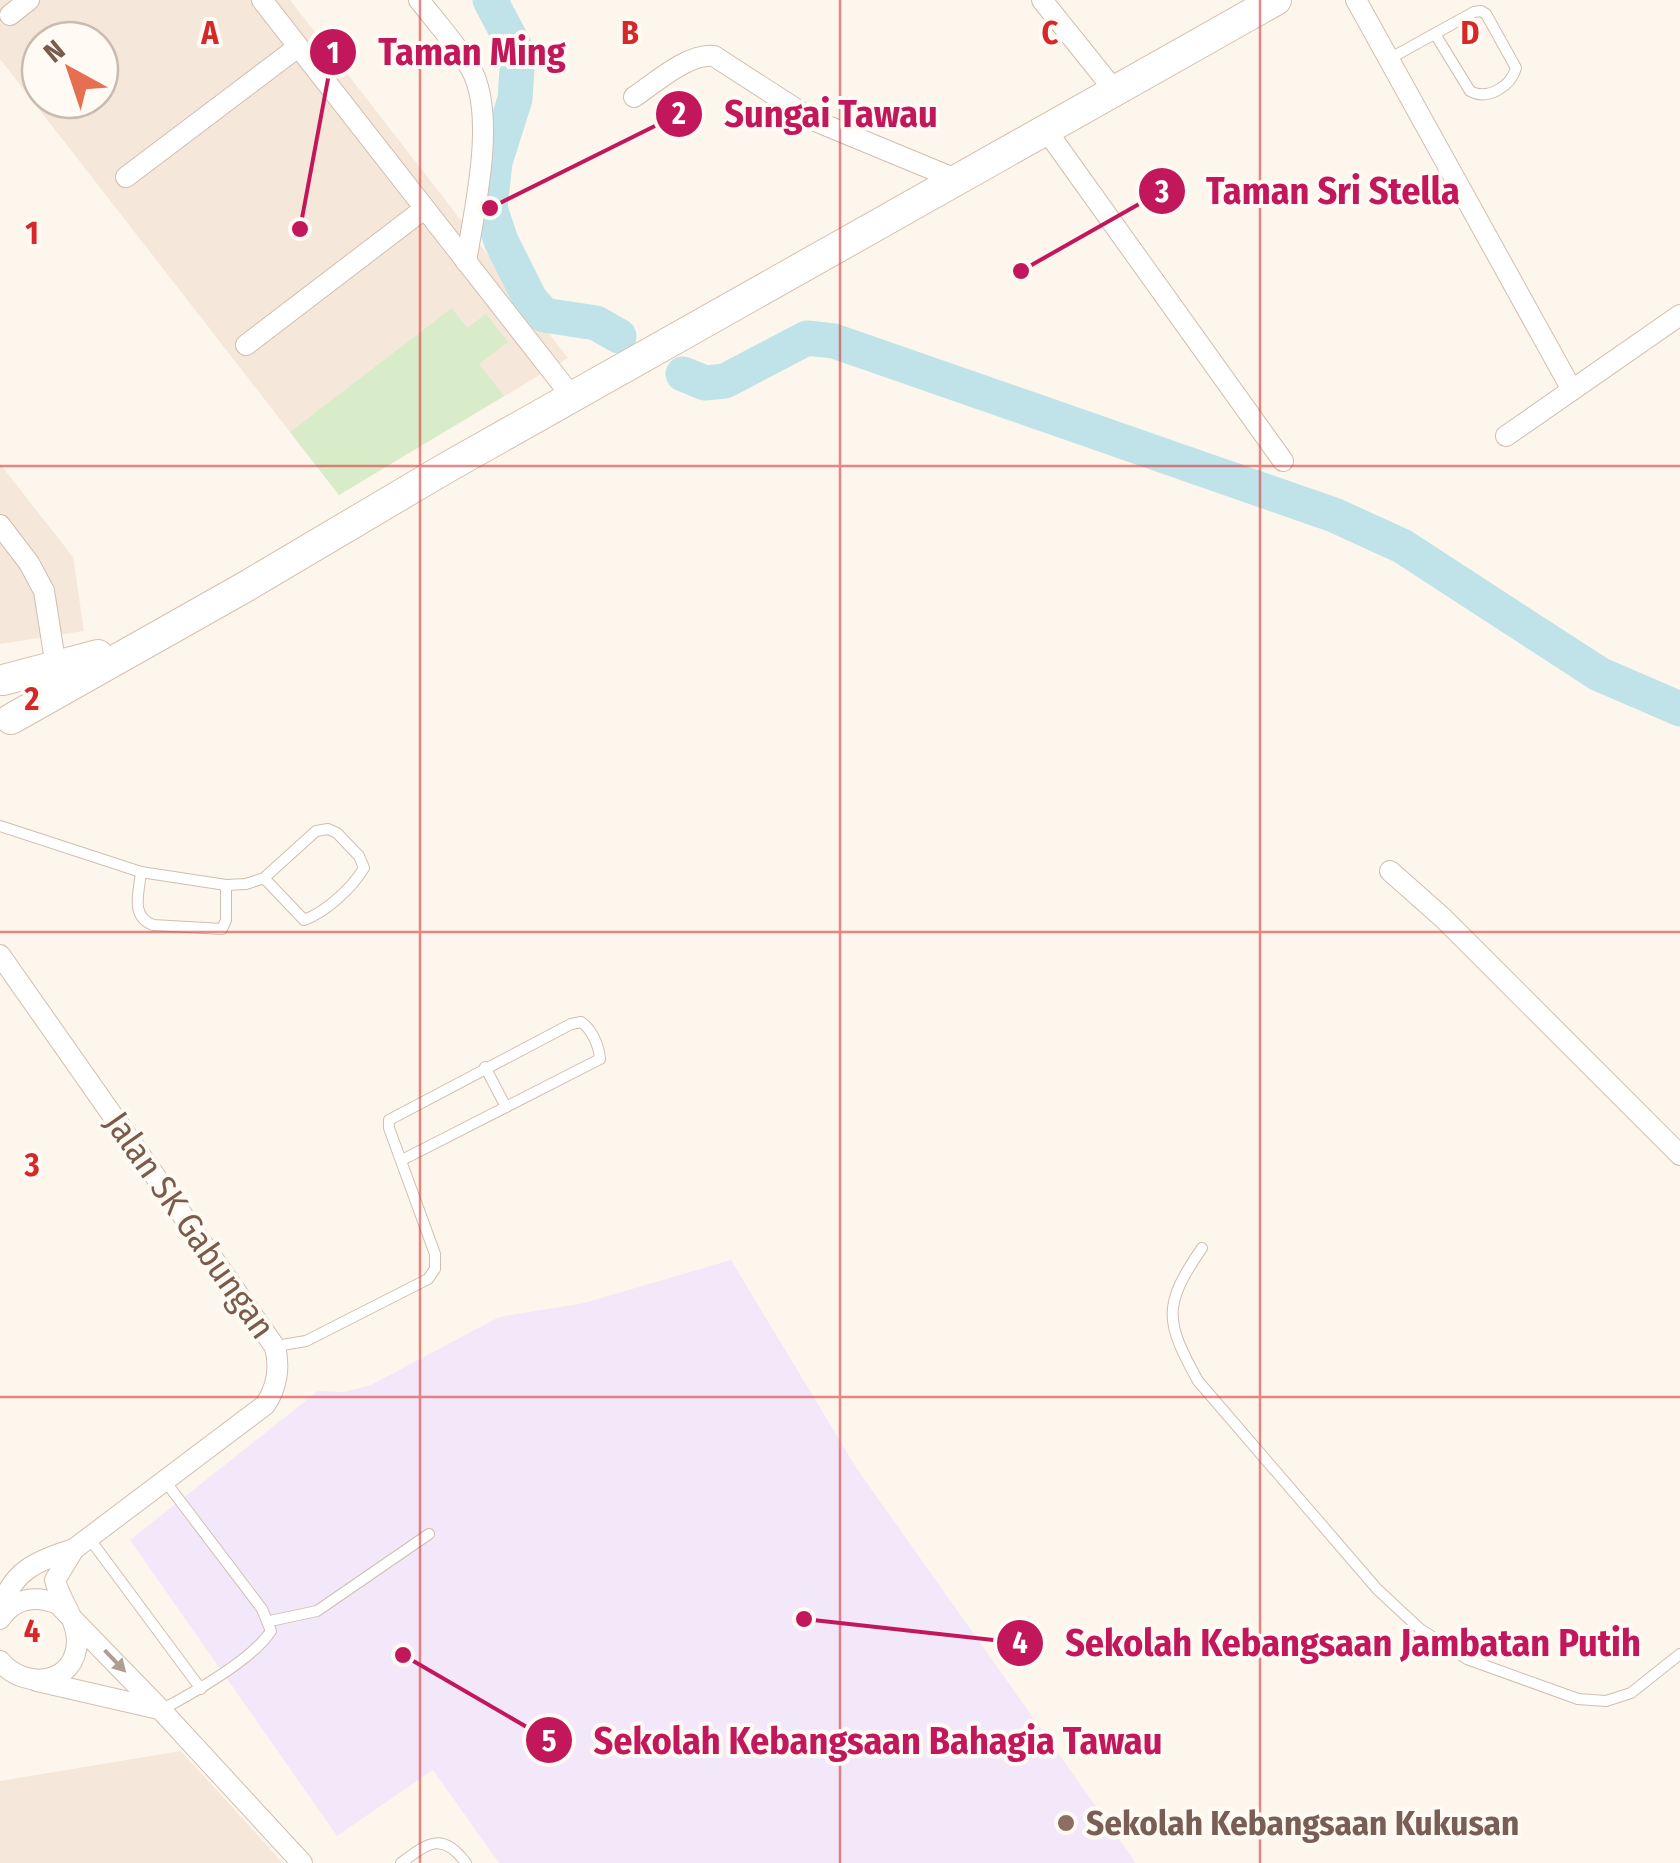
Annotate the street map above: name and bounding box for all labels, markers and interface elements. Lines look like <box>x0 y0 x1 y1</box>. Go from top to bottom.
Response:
text: A <box>200 14 219 52</box>
text: B <box>621 14 639 52</box>
text: C <box>1042 14 1059 52</box>
text: D <box>1460 14 1480 52</box>
callout: Taman Ming <box>308 18 585 86</box>
north arrow <box>20 20 120 120</box>
text: Taman Ming <box>378 29 566 75</box>
text: N <box>37 33 71 69</box>
text: 1 <box>327 35 339 71</box>
callout: Sungai Tawau <box>654 80 957 148</box>
text: Sungai Tawau <box>724 91 938 137</box>
text: 2 <box>671 96 686 132</box>
callout: Taman Sri Stella <box>1137 157 1480 225</box>
text: Taman Sri Stella <box>1206 168 1460 214</box>
text: 3 <box>1154 174 1169 210</box>
text: 1 <box>25 214 39 252</box>
text: 2 <box>24 680 40 718</box>
street label: Jalan SK Gabungan <box>96 1103 284 1347</box>
text: 3 <box>23 1146 40 1184</box>
callout: Sekolah Kebangsaan Jambatan Putih <box>995 1609 1660 1677</box>
text: 4 <box>24 1612 40 1650</box>
text: Sekolah Kebangsaan Jambatan Putih <box>1065 1620 1641 1666</box>
text: 4 <box>1012 1625 1028 1661</box>
one-way arrow <box>103 1649 126 1673</box>
callout: Sekolah Kebangsaan Bahagia Tawau <box>524 1706 1182 1774</box>
text: Sekolah Kebangsaan Bahagia Tawau <box>594 1718 1162 1764</box>
text: 5 <box>542 1723 556 1759</box>
place label: Sekolah Kebangsaan Kukusan <box>1086 1802 1519 1844</box>
marker: Sekolah Kebangsaan Kukusan <box>1055 1812 1077 1834</box>

